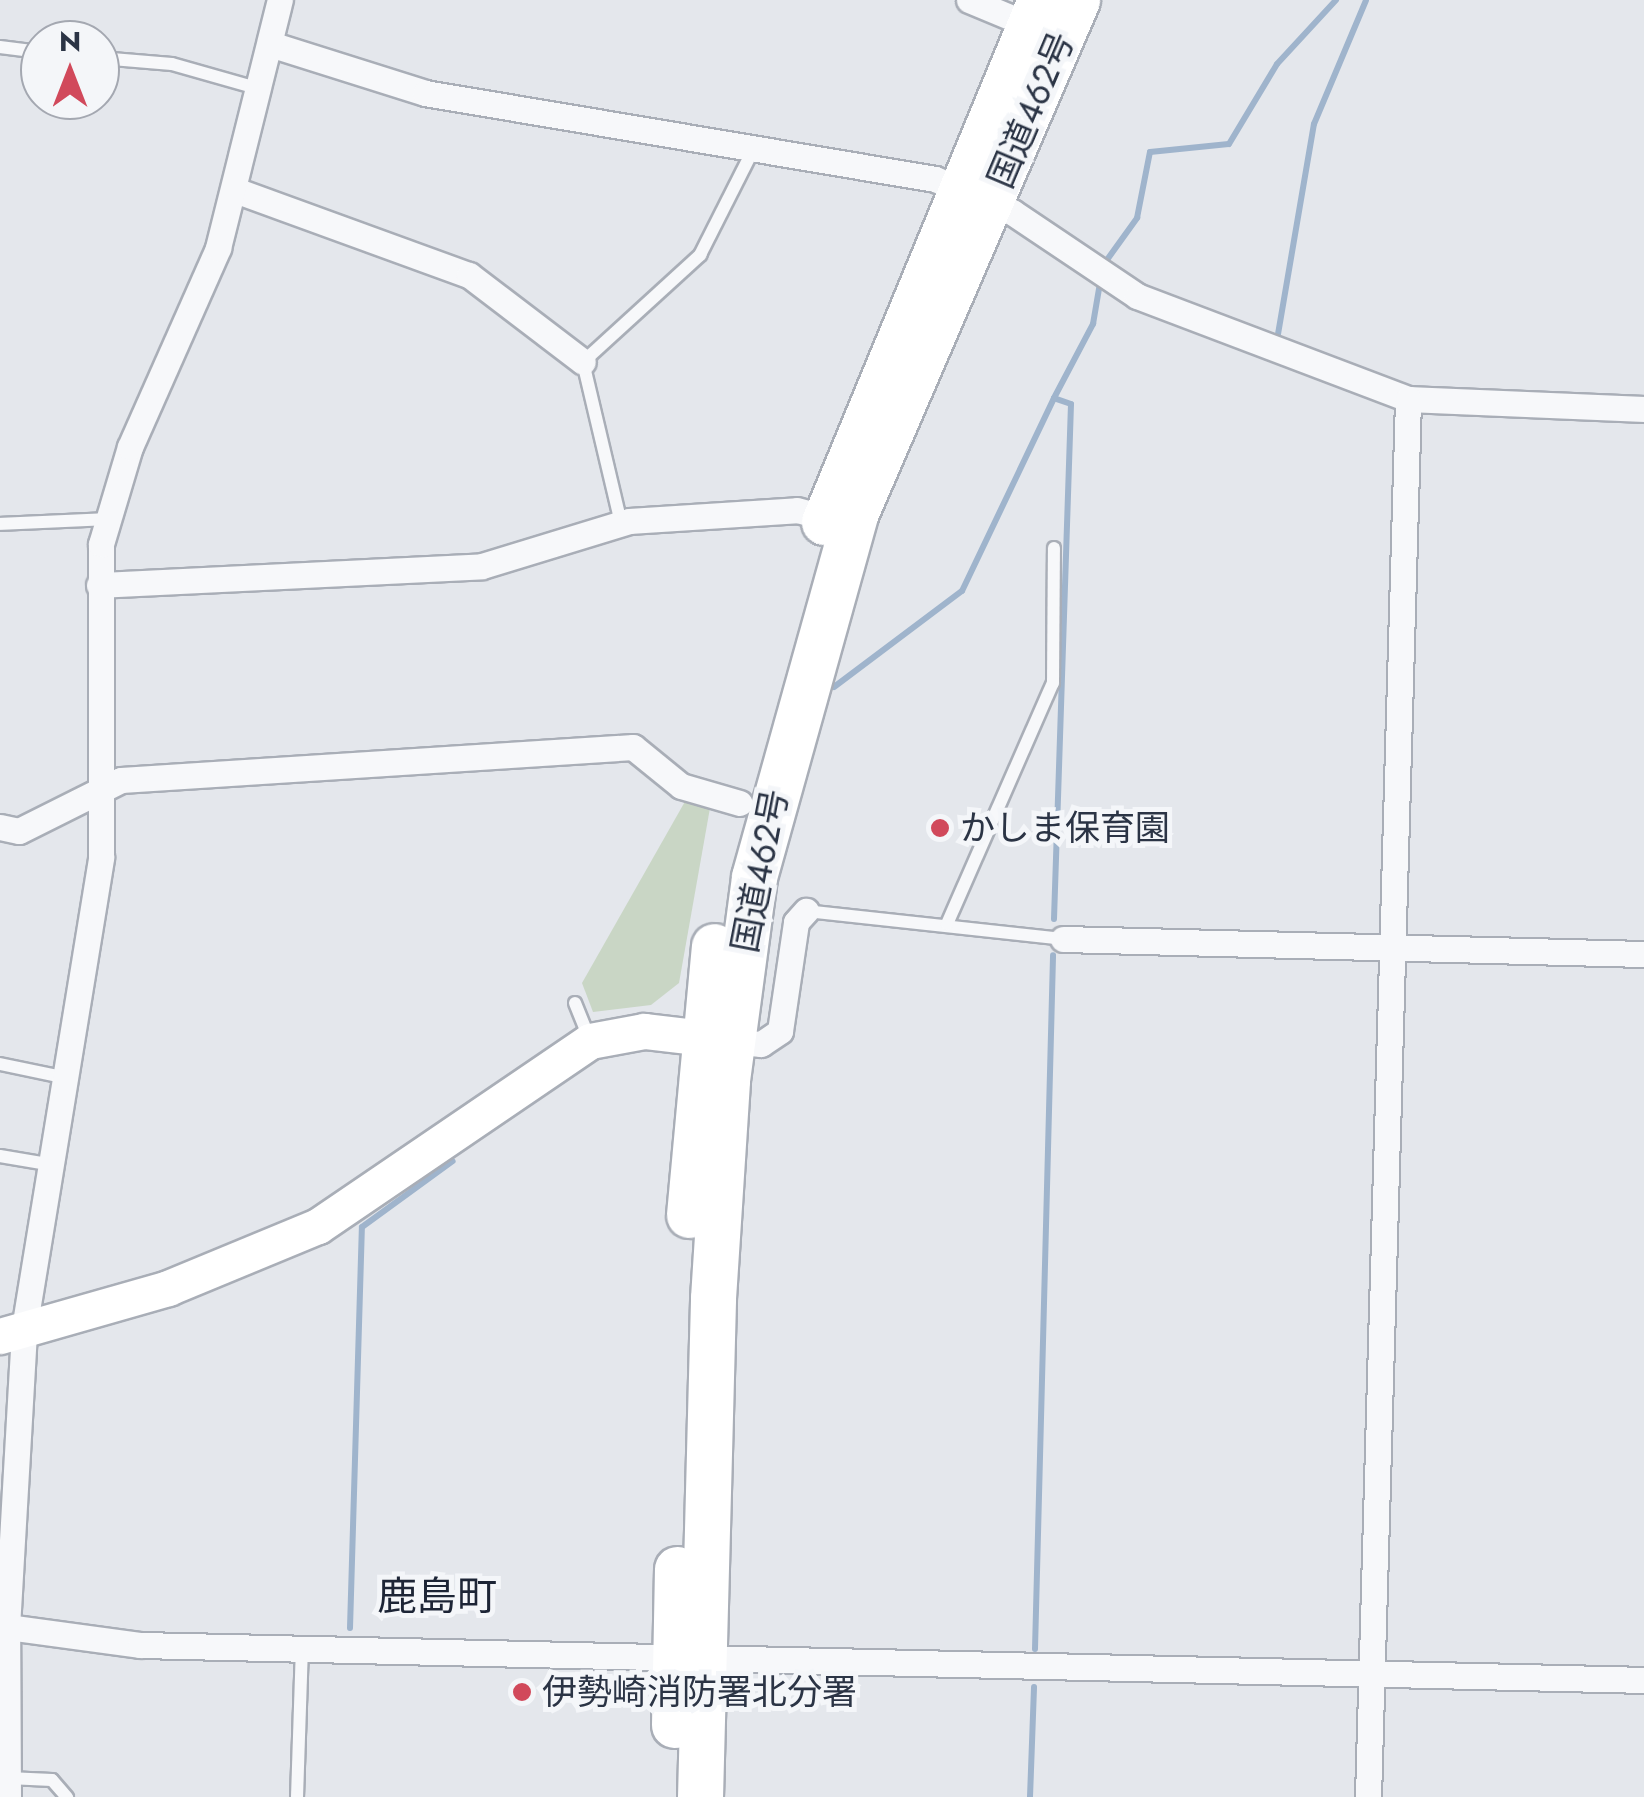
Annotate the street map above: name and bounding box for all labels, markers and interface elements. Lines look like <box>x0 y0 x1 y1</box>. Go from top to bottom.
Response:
north arrow <box>20 20 120 120</box>
text: N <box>59 21 81 62</box>
street label: 国道462号 <box>979 26 1083 194</box>
street label: 国道462号 <box>724 786 796 956</box>
place label: かしま保育園 <box>960 807 1170 849</box>
marker: かしま保育園 <box>929 817 951 839</box>
district label: 鹿島町 <box>377 1572 497 1620</box>
place label: 伊勢崎消防署北分署 <box>542 1671 857 1713</box>
marker: 伊勢崎消防署北分署 <box>511 1681 533 1703</box>

